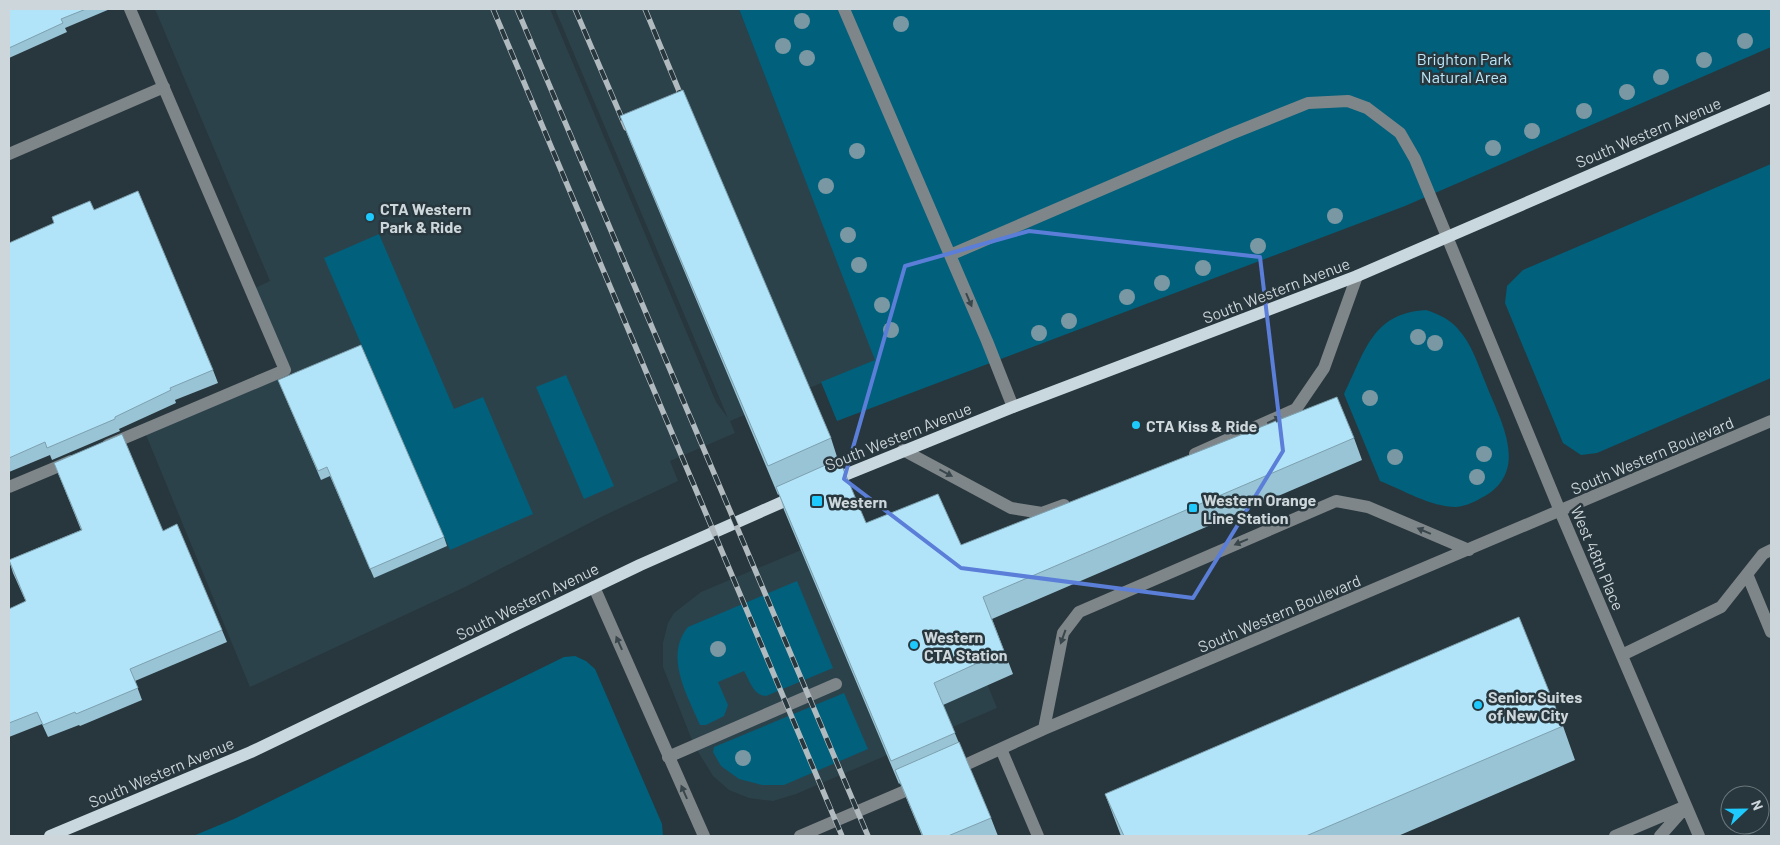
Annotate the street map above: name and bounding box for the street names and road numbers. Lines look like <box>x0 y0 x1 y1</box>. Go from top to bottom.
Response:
street label: South Western Avenue <box>1572 93 1724 171</box>
street label: South Western Avenue <box>1200 253 1352 327</box>
street label: South Western Avenue <box>822 398 974 474</box>
street label: South Western Boulevard <box>1568 412 1736 498</box>
street label: West 48th Place <box>1568 503 1628 613</box>
street label: South Western Avenue <box>453 558 601 644</box>
street label: South Western Boulevard <box>1195 570 1363 656</box>
street label: South Western Avenue <box>85 733 237 811</box>

